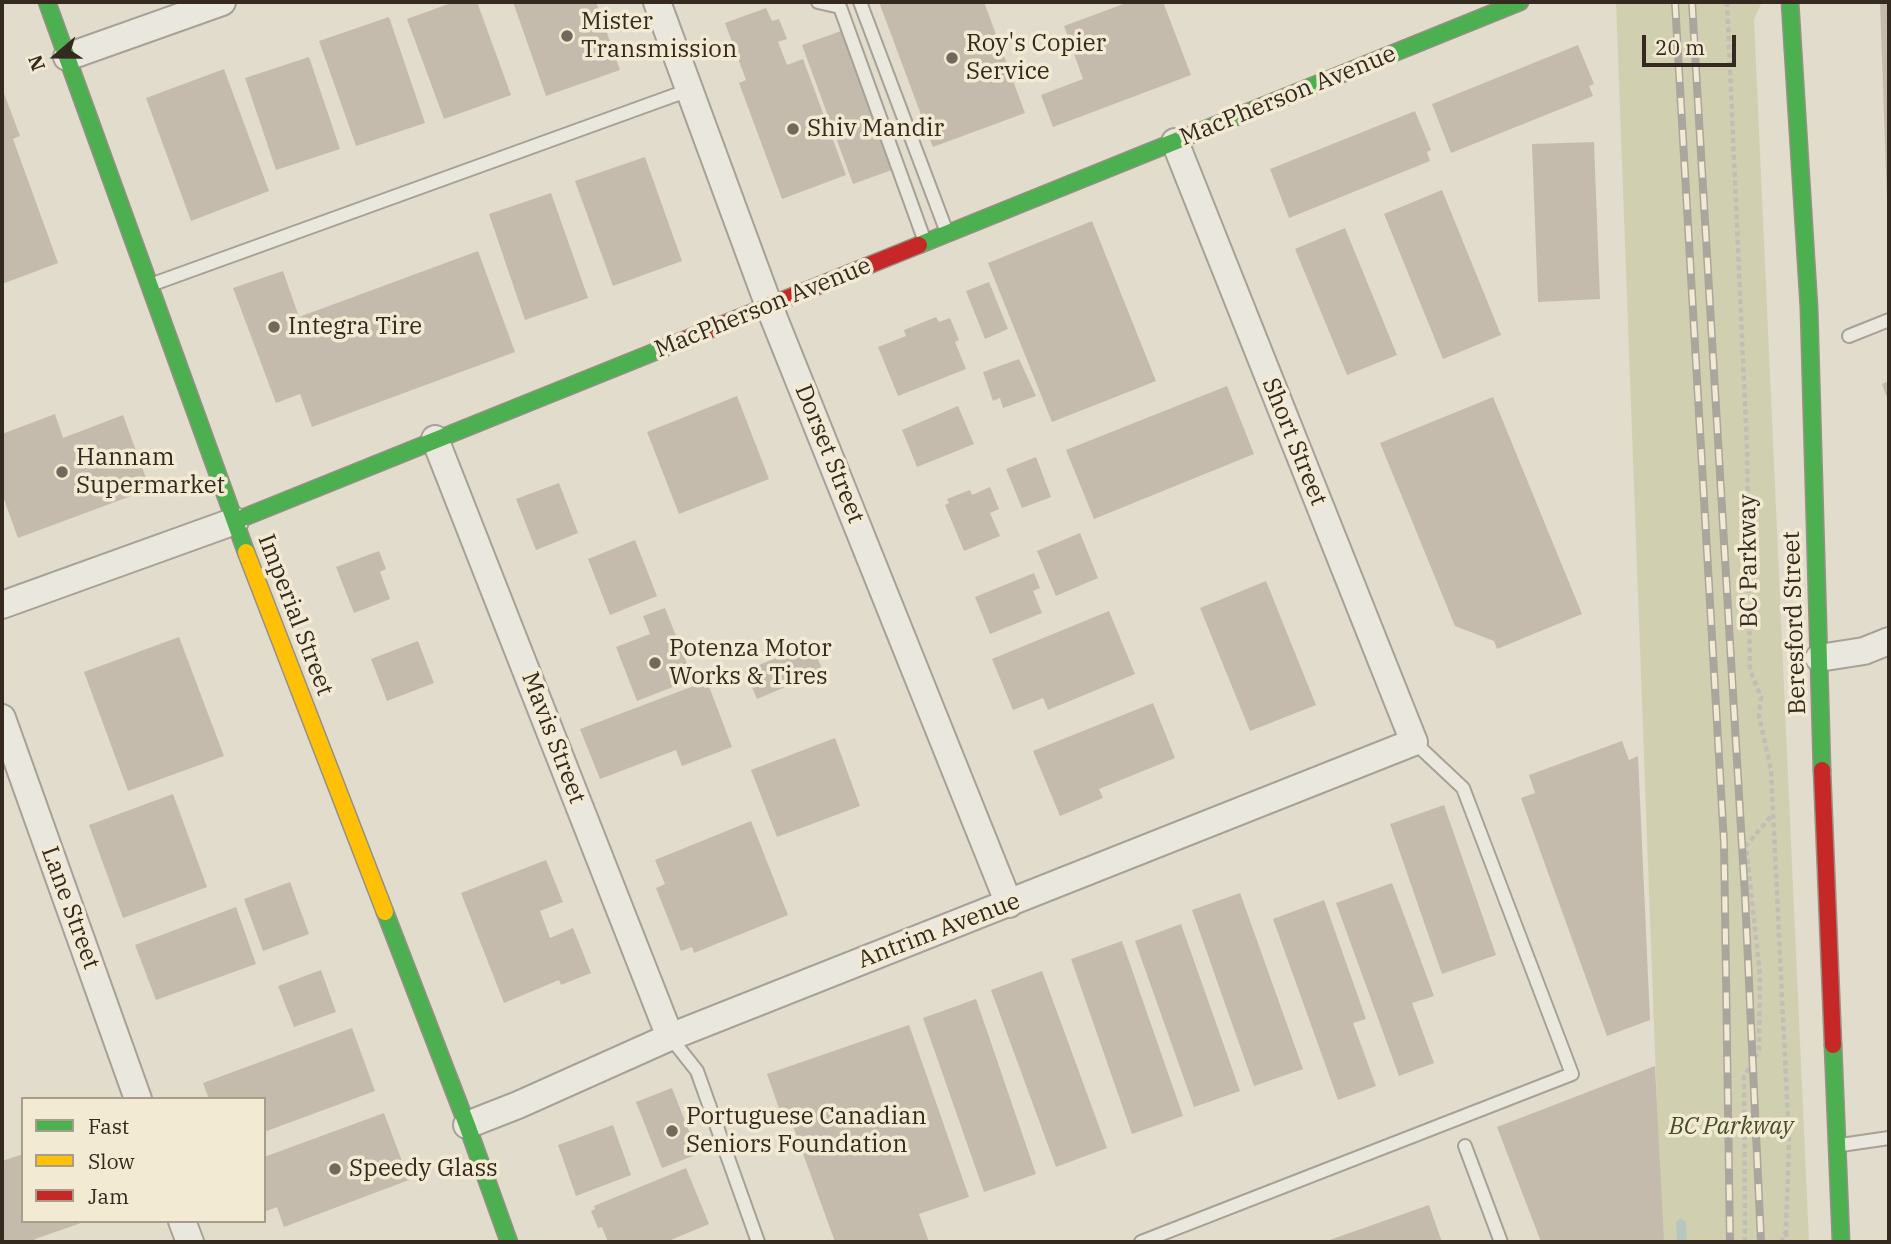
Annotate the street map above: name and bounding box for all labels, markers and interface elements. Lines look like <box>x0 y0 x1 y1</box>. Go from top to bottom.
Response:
place label: Mister Transmission <box>581 8 737 64</box>
north arrow <box>21 21 91 91</box>
scale bar <box>1646 21 1741 65</box>
marker: Mister Transmission <box>559 28 575 44</box>
place label: Roy's Copier Service <box>966 30 1106 86</box>
text: 20 m <box>1655 33 1705 61</box>
street label: MacPherson Avenue <box>1176 39 1400 153</box>
marker: Roy's Copier Service <box>944 50 960 66</box>
text: N <box>22 52 50 74</box>
place label: Shiv Mandir <box>807 115 944 143</box>
marker: Shiv Mandir <box>785 121 801 137</box>
street label: MacPherson Avenue <box>651 251 875 365</box>
place label: Integra Tire <box>288 313 422 341</box>
marker: Integra Tire <box>266 319 282 335</box>
street label: Short Street <box>1255 374 1333 510</box>
street label: Dorset Street <box>788 380 870 528</box>
place label: Hannam Supermarket <box>76 444 225 500</box>
marker: Hannam Supermarket <box>54 464 70 480</box>
street label: BC Parkway <box>1733 494 1765 628</box>
street label: Imperial Street <box>251 530 339 700</box>
street label: Beresford Street <box>1777 531 1813 715</box>
place label: Potenza Motor Works & Tires <box>669 635 832 691</box>
marker: Potenza Motor Works & Tires <box>647 655 663 671</box>
street label: Mavis Street <box>515 668 591 808</box>
street label: Lane Street <box>34 843 106 973</box>
street label: Antrim Avenue <box>854 887 1024 975</box>
legend <box>21 1097 266 1223</box>
place label: Portuguese Canadian Seniors Foundation <box>686 1103 927 1159</box>
text: Fast <box>88 1112 129 1140</box>
park label: BC Parkway <box>1669 1113 1793 1141</box>
marker: Portuguese Canadian Seniors Foundation <box>664 1123 680 1139</box>
text: Slow <box>88 1147 135 1175</box>
place label: Speedy Glass <box>349 1155 498 1183</box>
marker: Speedy Glass <box>327 1161 343 1177</box>
text: Jam <box>88 1182 129 1210</box>

